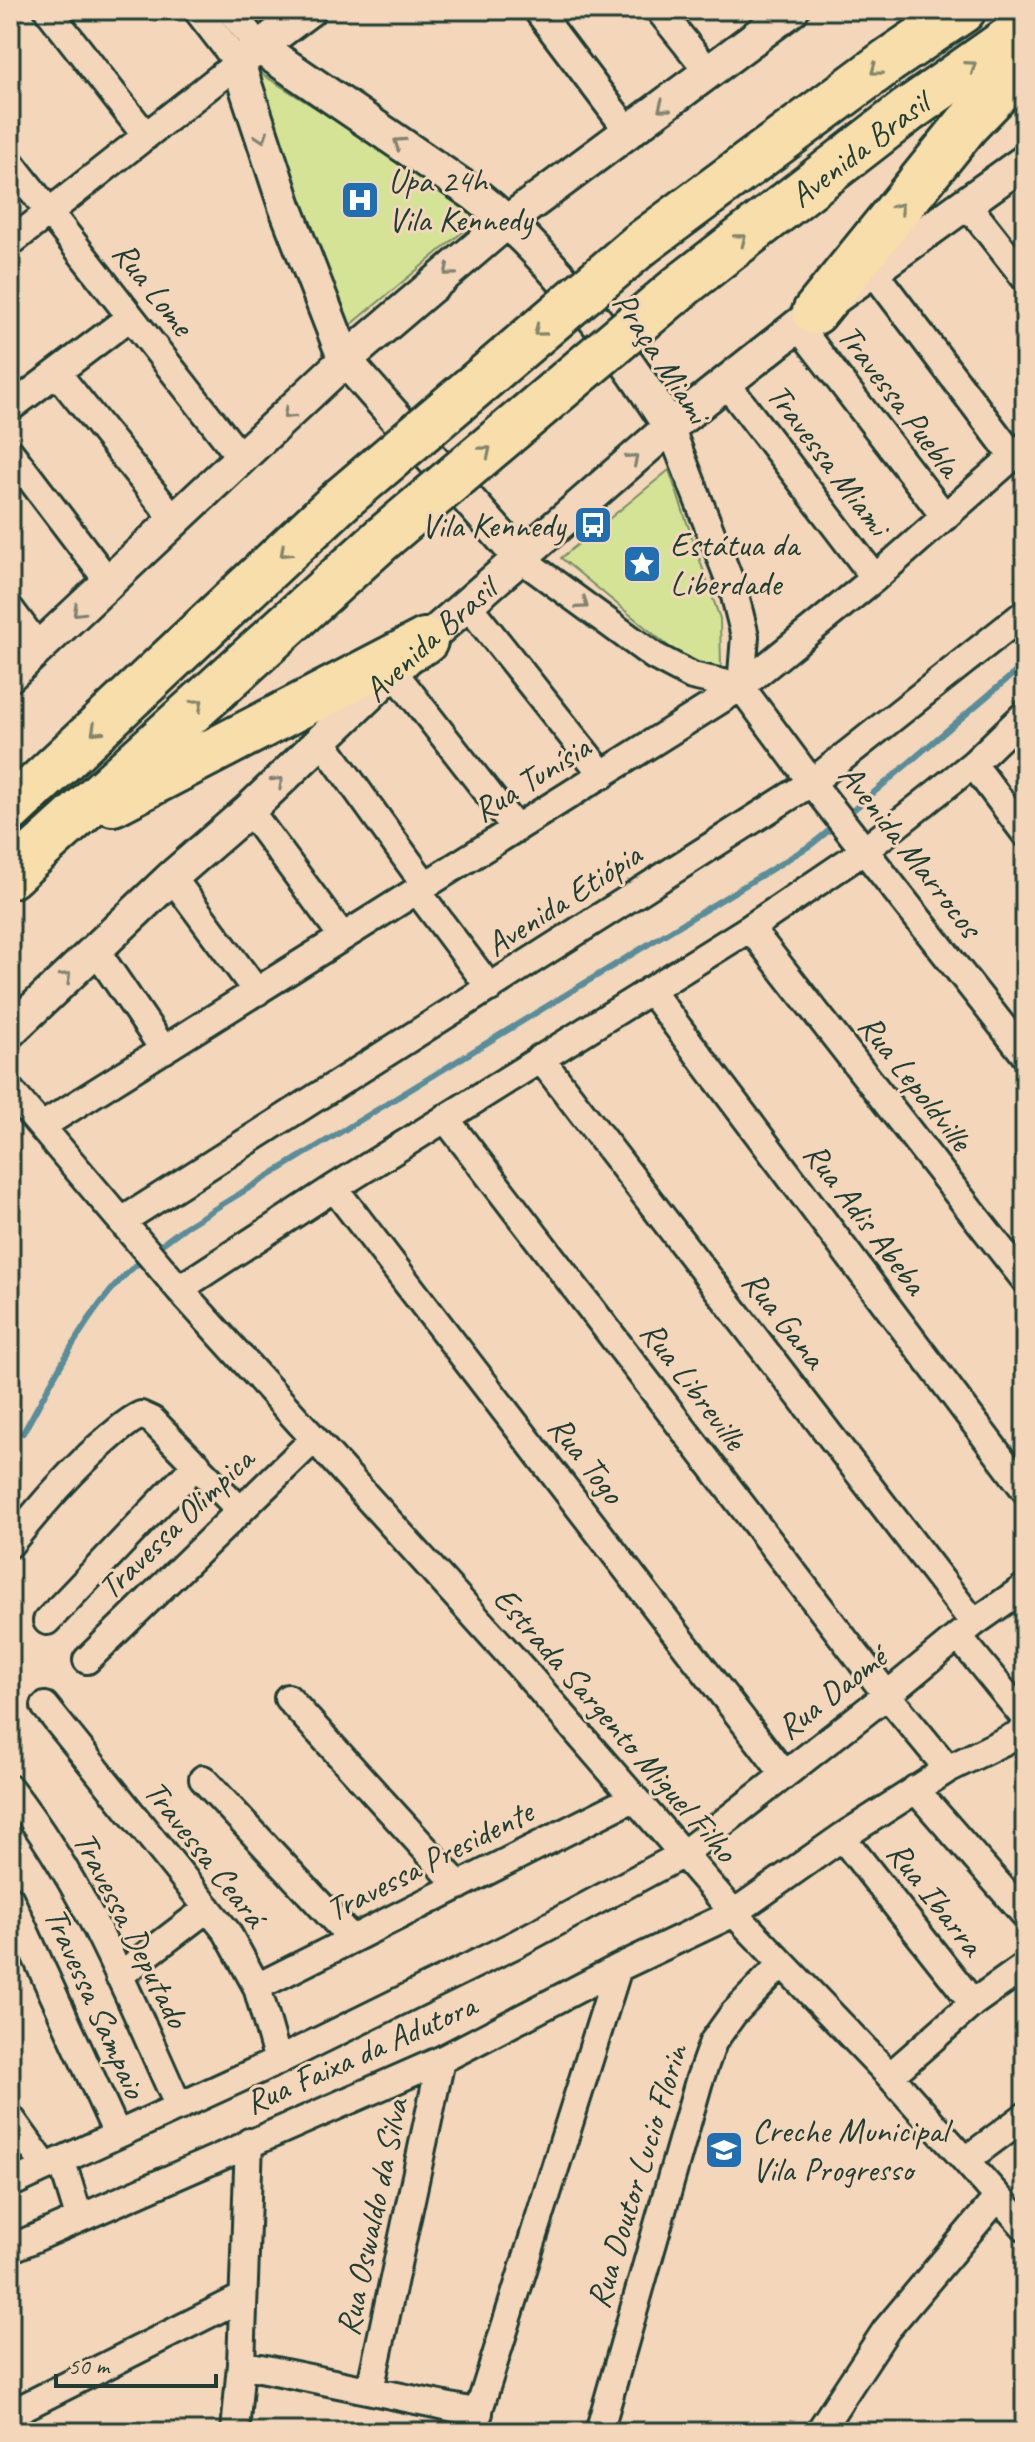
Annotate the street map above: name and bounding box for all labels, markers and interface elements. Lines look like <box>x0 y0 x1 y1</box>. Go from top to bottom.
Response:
one-way arrow <box>870 60 885 75</box>
one-way arrow <box>963 61 977 76</box>
street label: Avenida Brasil <box>781 78 942 216</box>
one-way arrow <box>657 98 672 112</box>
one-way arrow <box>253 130 269 144</box>
one-way arrow <box>393 138 407 153</box>
place label: Upa 24h Vila Kennedy <box>388 159 534 241</box>
hospital icon: Upa 24h Vila Kennedy <box>339 179 381 221</box>
one-way arrow <box>890 202 904 217</box>
street label: Rua Lome <box>103 232 206 347</box>
one-way arrow <box>732 235 747 249</box>
one-way arrow <box>443 261 458 276</box>
street label: Praça Miami <box>603 283 722 434</box>
street label: Travessa Puebla <box>828 315 973 488</box>
one-way arrow <box>534 321 549 336</box>
street label: Travessa Miami <box>757 375 903 548</box>
one-way arrow <box>283 404 297 419</box>
one-way arrow <box>476 446 491 461</box>
one-way arrow <box>624 454 639 468</box>
place label: Vila Kennedy <box>421 504 567 547</box>
bus stop icon: Vila Kennedy <box>572 504 614 546</box>
place label: Estátua da Liberdade <box>670 523 802 605</box>
one-way arrow <box>280 542 295 556</box>
place icon: Estátua da Liberdade <box>621 543 663 585</box>
street label: Avenida Brasil <box>354 564 510 711</box>
one-way arrow <box>574 594 589 609</box>
one-way arrow <box>73 601 87 616</box>
one-way arrow <box>189 700 204 714</box>
one-way arrow <box>90 720 105 734</box>
street label: Rua Tunísia <box>465 724 600 831</box>
street label: Avenida Marrocos <box>829 755 994 948</box>
one-way arrow <box>269 777 284 791</box>
street label: Avenida Etiópia <box>477 832 651 966</box>
one-way arrow <box>57 971 71 986</box>
street label: Rua Lepoldville <box>849 1006 983 1161</box>
street label: Rua Adis Abeba <box>794 1134 938 1305</box>
street label: Rua Gana <box>733 1262 838 1379</box>
street label: Rua Libreville <box>631 1312 757 1460</box>
street label: Rua Togo <box>539 1407 636 1514</box>
street label: Travessa Olimpica <box>88 1436 265 1608</box>
street label: Estrada Sargento Miguel Filho <box>484 1578 748 1872</box>
street label: Rua Daomé <box>768 1633 899 1749</box>
street label: Travessa Ceará <box>135 1771 278 1938</box>
street label: Travessa Presidente <box>319 1789 543 1931</box>
street label: Travessa Deputado <box>64 1824 200 2036</box>
street label: Rua Ibarra <box>878 1832 995 1966</box>
street label: Travessa Sampaio <box>34 1900 158 2106</box>
street label: Rua Faixa da Adutora <box>238 1982 485 2124</box>
street label: Rua Doutor Lucio Florin <box>576 2037 698 2313</box>
street label: Rua Oswaldo da Silva <box>325 2093 418 2339</box>
place label: Creche Municipal Vila Progresso <box>752 2109 954 2191</box>
school or university icon: Creche Municipal Vila Progresso <box>703 2129 745 2171</box>
scale bar <box>56 2338 216 2388</box>
text: 50 m <box>68 2351 111 2381</box>

